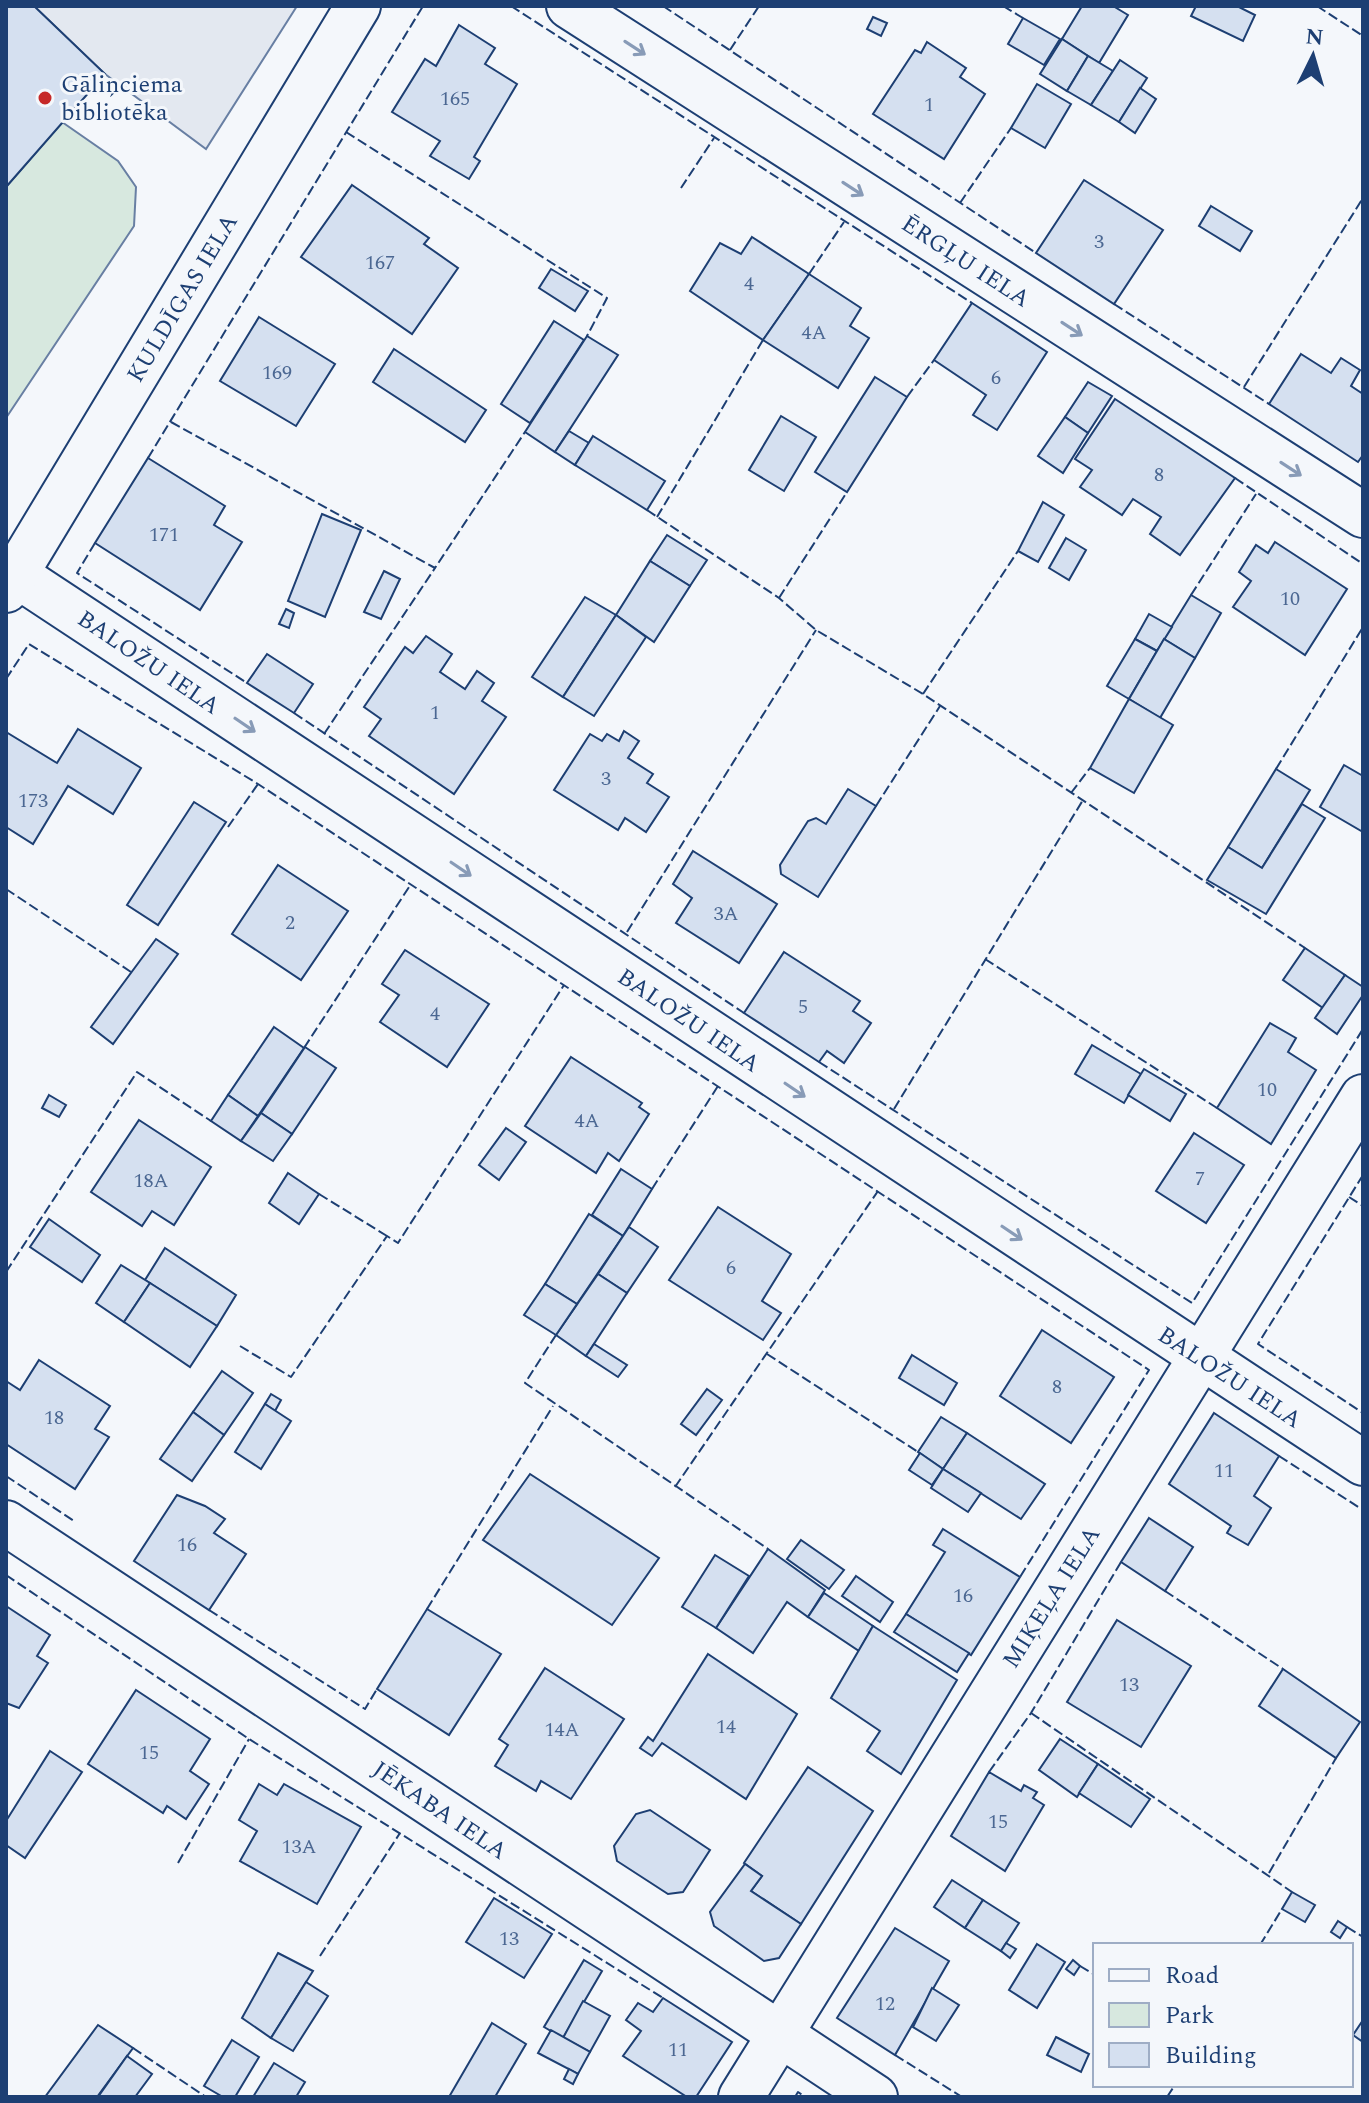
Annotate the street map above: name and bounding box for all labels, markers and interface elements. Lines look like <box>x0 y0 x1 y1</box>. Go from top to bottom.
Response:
north arrow <box>1273 16 1353 96</box>
text: N <box>1304 20 1325 55</box>
one-way arrow <box>623 40 645 57</box>
place label: Gāliņciema bibliotēka <box>61 67 183 131</box>
house number: 165 <box>440 84 470 114</box>
marker: Gāliņciema bibliotēka <box>36 89 54 107</box>
house number: 1 <box>924 90 934 120</box>
one-way arrow <box>842 180 864 197</box>
street label: KULDĪGAS IELA <box>118 207 248 390</box>
street label: ĒRGĻU IELA <box>894 207 1037 317</box>
house number: 3 <box>1094 227 1104 257</box>
house number: 167 <box>365 248 395 278</box>
house number: 4 <box>744 269 754 299</box>
house number: 4A <box>802 318 827 348</box>
one-way arrow <box>1061 320 1083 337</box>
house number: 169 <box>262 358 292 388</box>
house number: 6 <box>991 363 1001 393</box>
house number: 8 <box>1154 460 1164 490</box>
one-way arrow <box>1279 462 1302 478</box>
house number: 171 <box>149 520 179 550</box>
house number: 10 <box>1280 584 1300 614</box>
street label: BALOŽU IELA <box>70 602 227 724</box>
house number: 1 <box>430 698 440 728</box>
one-way arrow <box>233 717 255 734</box>
house number: 3 <box>601 764 611 794</box>
house number: 173 <box>18 786 48 816</box>
one-way arrow <box>450 861 472 877</box>
house number: 3A <box>714 899 739 929</box>
house number: 2 <box>285 908 295 938</box>
street label: BALOŽU IELA <box>610 960 767 1082</box>
house number: 5 <box>798 992 808 1022</box>
house number: 4 <box>430 999 440 1029</box>
house number: 10 <box>1257 1075 1277 1105</box>
one-way arrow <box>783 1082 806 1098</box>
house number: 4A <box>575 1106 600 1136</box>
house number: 7 <box>1195 1164 1205 1194</box>
house number: 18A <box>134 1166 169 1196</box>
one-way arrow <box>1000 1225 1022 1241</box>
house number: 6 <box>726 1253 736 1283</box>
street label: BALOŽU IELA <box>1150 1318 1309 1438</box>
house number: 8 <box>1052 1372 1062 1402</box>
house number: 18 <box>44 1403 64 1433</box>
house number: 11 <box>1214 1456 1234 1486</box>
street label: MIĶEĻA IELA <box>994 1519 1110 1676</box>
house number: 16 <box>177 1530 197 1560</box>
house number: 16 <box>953 1581 973 1611</box>
house number: 13 <box>1119 1670 1139 1700</box>
house number: 14 <box>716 1712 736 1742</box>
house number: 14A <box>545 1715 580 1745</box>
house number: 15 <box>139 1738 159 1768</box>
street label: JĒKABA IELA <box>365 1752 514 1869</box>
house number: 15 <box>988 1807 1008 1837</box>
house number: 13A <box>282 1832 317 1862</box>
house number: 13 <box>499 1924 519 1954</box>
legend <box>1093 1943 1353 2087</box>
text: Road <box>1165 1958 1219 1994</box>
house number: 12 <box>875 1989 895 2019</box>
text: Park <box>1165 1998 1215 2034</box>
house number: 11 <box>668 2035 688 2065</box>
text: Building <box>1165 2038 1257 2074</box>

